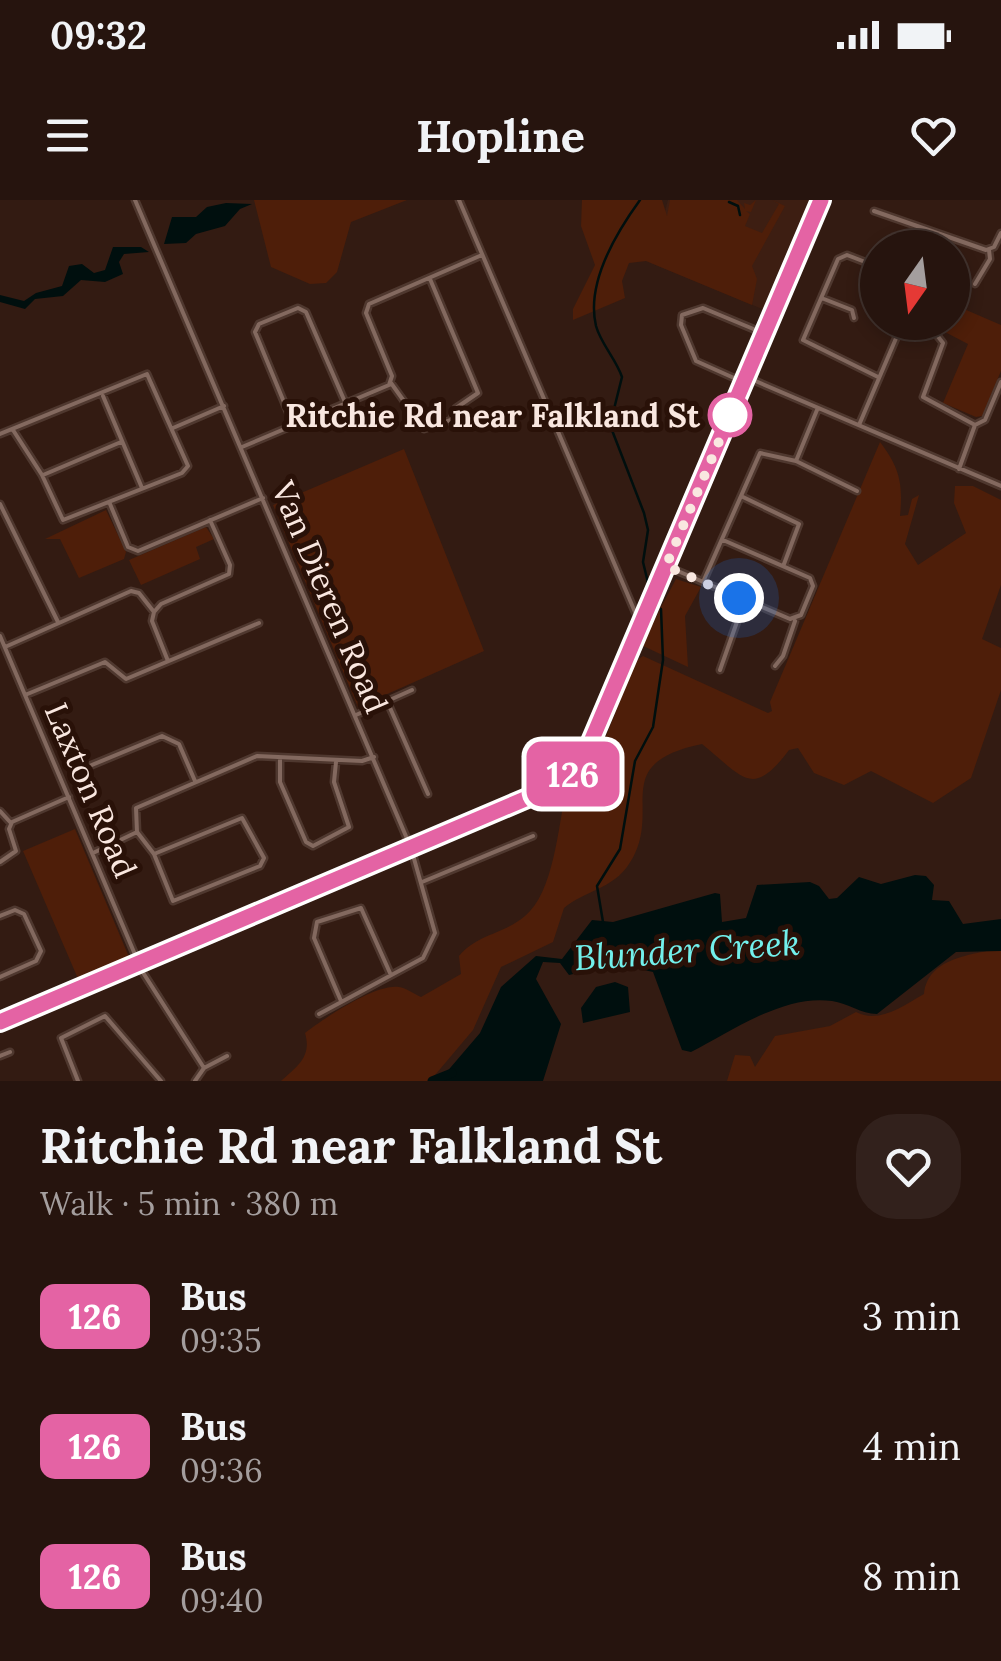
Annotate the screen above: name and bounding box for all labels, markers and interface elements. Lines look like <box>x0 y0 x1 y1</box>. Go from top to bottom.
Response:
text: 09:32 <box>50 11 147 59</box>
text: Hopline <box>416 107 585 164</box>
icon: menu <box>40 108 95 163</box>
icon: heart <box>906 108 961 163</box>
north arrow <box>860 230 970 340</box>
map controls <box>860 230 970 340</box>
marker: Ritchie Rd near Falkland St <box>709 394 751 436</box>
place label: Ritchie Rd near Falkland St <box>285 395 701 436</box>
street label: Van Dieren Road <box>262 474 397 719</box>
your location <box>714 573 764 623</box>
street label: Laxton Road <box>36 696 146 884</box>
line badge: 126 <box>516 742 630 806</box>
text: 126 <box>547 752 600 797</box>
water label: Blunder Creek <box>573 920 801 980</box>
button: heart <box>856 1114 961 1219</box>
text: Ritchie Rd near Falkland St <box>40 1115 662 1176</box>
text: Walk · 5 min · 380 m <box>40 1183 338 1224</box>
text: Bus <box>180 1272 247 1320</box>
text: 3 min <box>862 1292 961 1340</box>
text: 126 <box>69 1294 122 1339</box>
text: 09:35 <box>180 1320 262 1361</box>
text: Bus <box>180 1402 247 1450</box>
text: 4 min <box>863 1422 961 1470</box>
text: 126 <box>69 1424 122 1469</box>
text: 09:36 <box>180 1450 263 1491</box>
text: Bus <box>180 1532 247 1580</box>
text: 8 min <box>862 1552 961 1600</box>
text: 126 <box>69 1554 122 1599</box>
text: 09:40 <box>180 1580 264 1621</box>

